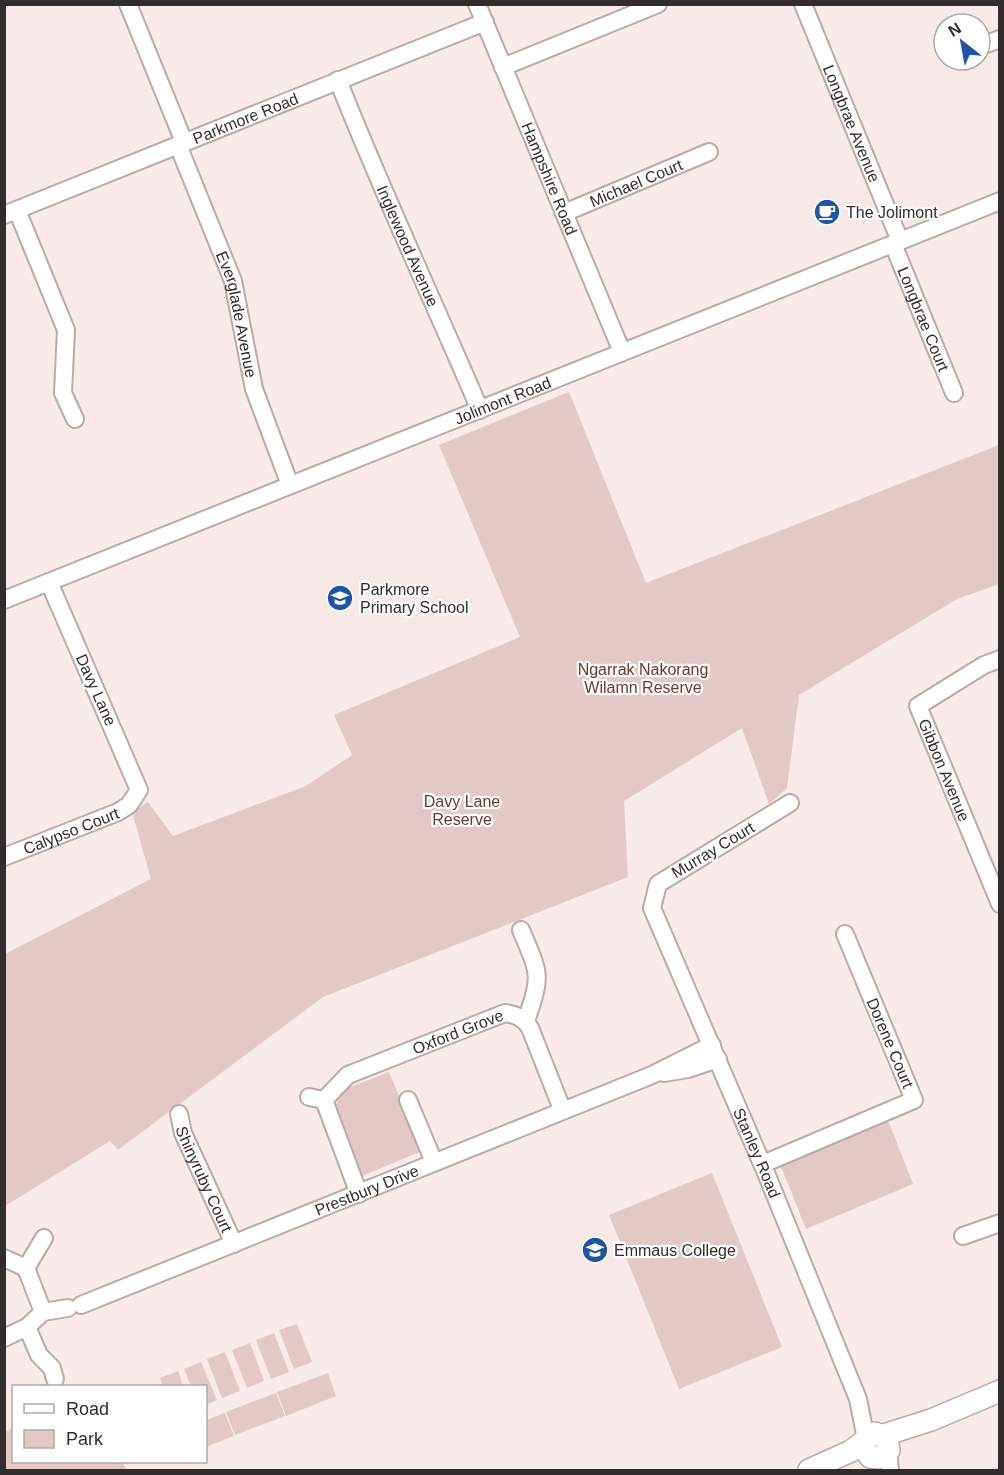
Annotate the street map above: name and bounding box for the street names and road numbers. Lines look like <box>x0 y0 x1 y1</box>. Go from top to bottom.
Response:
street label: Longbrae Avenue <box>820 62 883 185</box>
street label: Parkmore Road <box>190 89 300 147</box>
street label: Hampshire Road <box>519 120 581 237</box>
street label: Michael Court <box>587 156 685 210</box>
street label: Inglewood Avenue <box>374 183 442 309</box>
street label: Everglade Avenue <box>213 249 260 379</box>
street label: Longbrae Court <box>895 264 953 374</box>
street label: Jolimont Road <box>452 373 553 427</box>
street label: Davy Lane <box>73 652 119 728</box>
street label: Gibbon Avenue <box>916 716 973 824</box>
street label: Calypso Court <box>21 804 122 857</box>
street label: Murray Court <box>669 818 758 881</box>
street label: Dorene Court <box>863 995 917 1091</box>
street label: Oxford Grove <box>410 1006 506 1057</box>
street label: Stanley Road <box>730 1105 784 1200</box>
street label: Shinyruby Court <box>173 1125 236 1235</box>
street label: Prestbury Drive <box>312 1161 421 1218</box>

